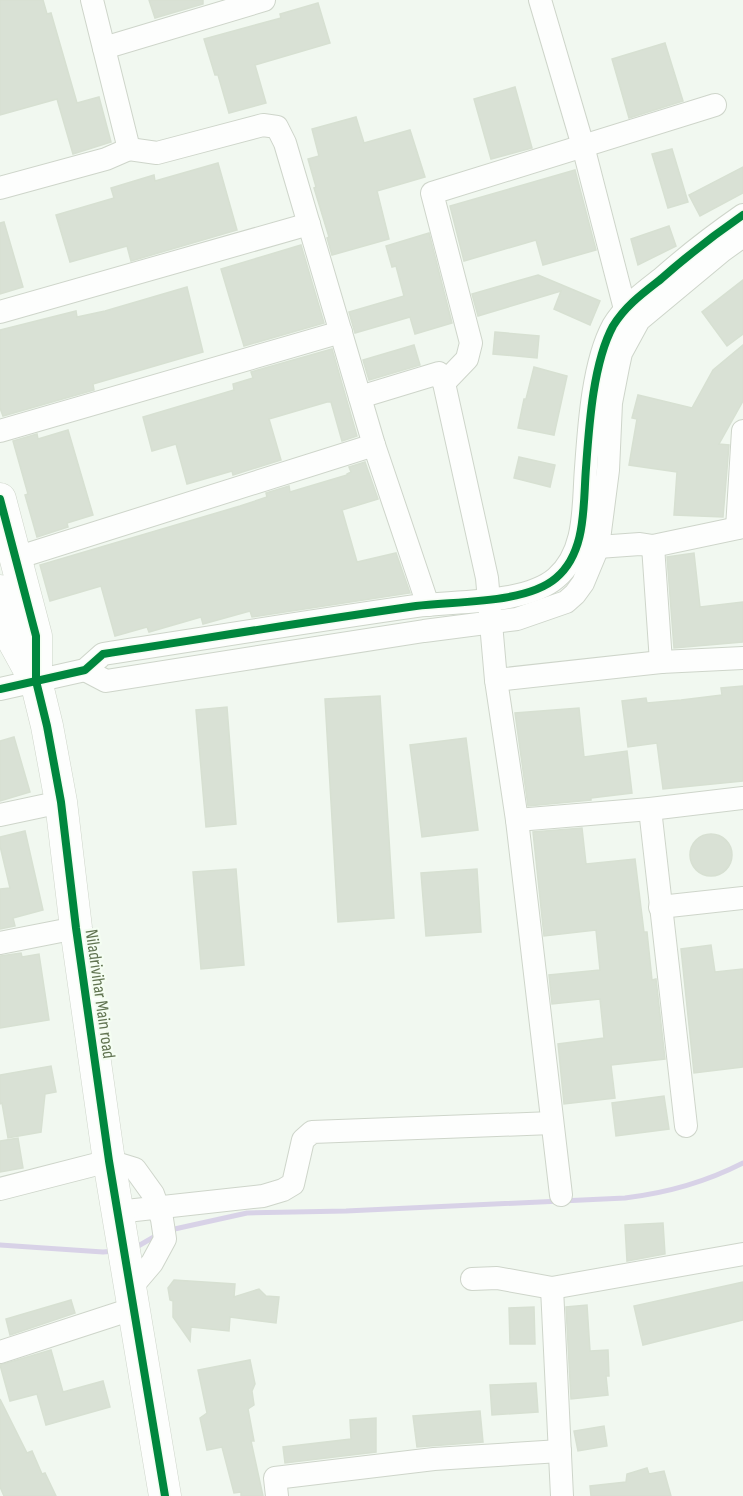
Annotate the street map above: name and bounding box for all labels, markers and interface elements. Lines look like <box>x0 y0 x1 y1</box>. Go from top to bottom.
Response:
street label: Niladrivihar Main road <box>81 928 119 1060</box>

